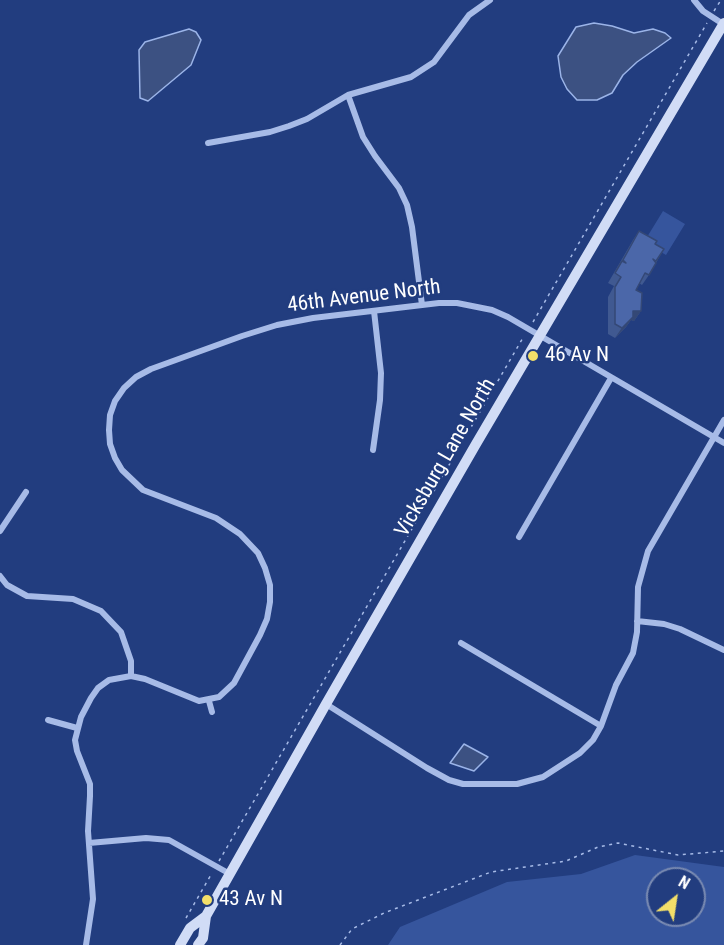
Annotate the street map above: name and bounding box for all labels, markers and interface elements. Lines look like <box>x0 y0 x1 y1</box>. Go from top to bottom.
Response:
street label: 46th Avenue North <box>286 275 442 319</box>
place label: 46 Av N <box>545 343 609 369</box>
marker: 46 Av N <box>526 349 540 363</box>
street label: Vicksburg Lane North <box>390 374 502 542</box>
north arrow <box>646 867 706 927</box>
text: N <box>675 872 693 893</box>
place label: 43 Av N <box>219 887 283 913</box>
marker: 43 Av N <box>200 893 214 907</box>

